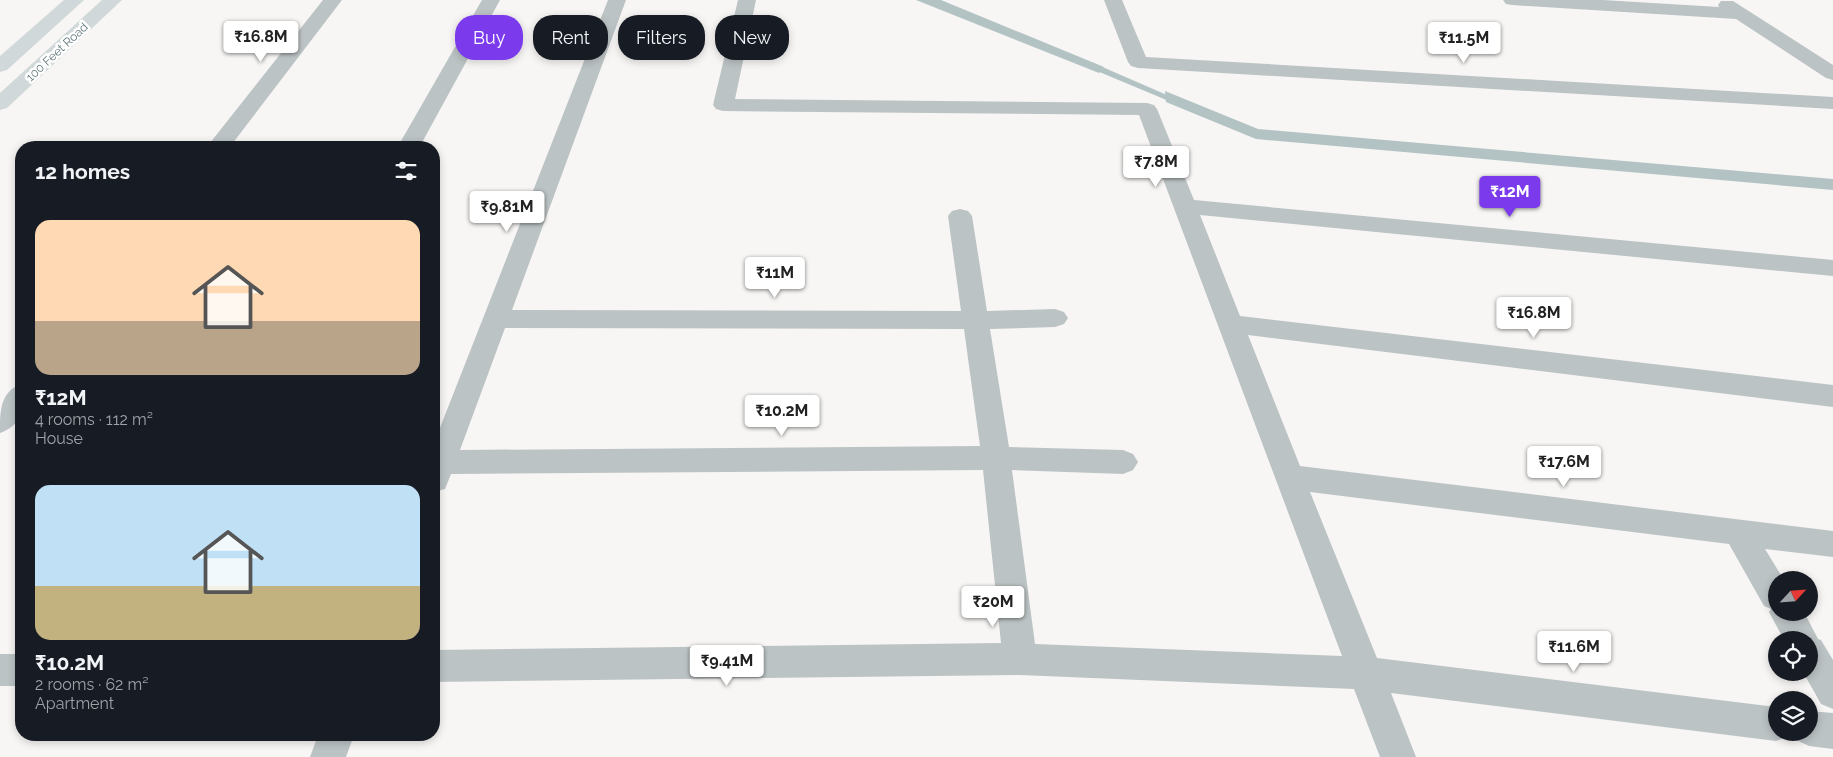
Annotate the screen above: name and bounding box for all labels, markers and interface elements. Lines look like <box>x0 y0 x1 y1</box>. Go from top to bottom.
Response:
chip: Buy <box>455 15 523 60</box>
chip: Rent <box>533 15 608 60</box>
chip: Filters <box>618 15 705 60</box>
chip: New <box>715 15 789 60</box>
street label: 100 Feet Road <box>23 20 91 84</box>
pin: ₹16.8M <box>220 20 302 63</box>
pin: ₹11.5M <box>1423 22 1505 64</box>
text: ₹16.8M <box>234 27 288 46</box>
text: ₹11.5M <box>1439 28 1489 47</box>
pin: ₹7.8M <box>1121 146 1191 188</box>
text: ₹7.8M <box>1134 152 1178 171</box>
icon: filters <box>392 157 420 185</box>
text: 12 homes <box>35 159 130 184</box>
pin: ₹12M <box>1480 176 1540 218</box>
text: ₹12M <box>1490 182 1530 201</box>
pin: ₹9.81M <box>466 190 548 233</box>
text: ₹9.81M <box>481 197 534 216</box>
icon: home <box>183 252 273 342</box>
pin: ₹11M <box>745 256 805 299</box>
text: ₹11M <box>756 263 794 282</box>
pin: ₹16.8M <box>1493 296 1575 339</box>
text: ₹16.8M <box>1507 303 1561 322</box>
text: ₹12M <box>35 385 87 410</box>
pin: ₹10.2M <box>741 394 823 437</box>
text: ₹10.2M <box>756 401 808 420</box>
text: 4 rooms · 112 m² <box>35 410 153 429</box>
text: House <box>35 429 83 448</box>
pin: ₹17.6M <box>1523 446 1605 488</box>
text: ₹17.6M <box>1538 452 1590 471</box>
icon: home <box>183 517 273 607</box>
north arrow <box>1768 571 1818 621</box>
map controls <box>1768 571 1818 741</box>
pin: ₹20M <box>963 586 1023 628</box>
text: ₹20M <box>972 592 1014 611</box>
pin: ₹11.6M <box>1533 630 1615 673</box>
button: locate <box>1768 631 1818 681</box>
text: ₹11.6M <box>1548 637 1600 656</box>
pin: ₹9.41M <box>686 644 768 687</box>
text: ₹10.2M <box>35 650 104 675</box>
text: ₹9.41M <box>701 651 753 670</box>
text: 2 rooms · 62 m² <box>35 675 148 694</box>
button: layers <box>1768 691 1818 741</box>
text: Apartment <box>35 694 114 713</box>

